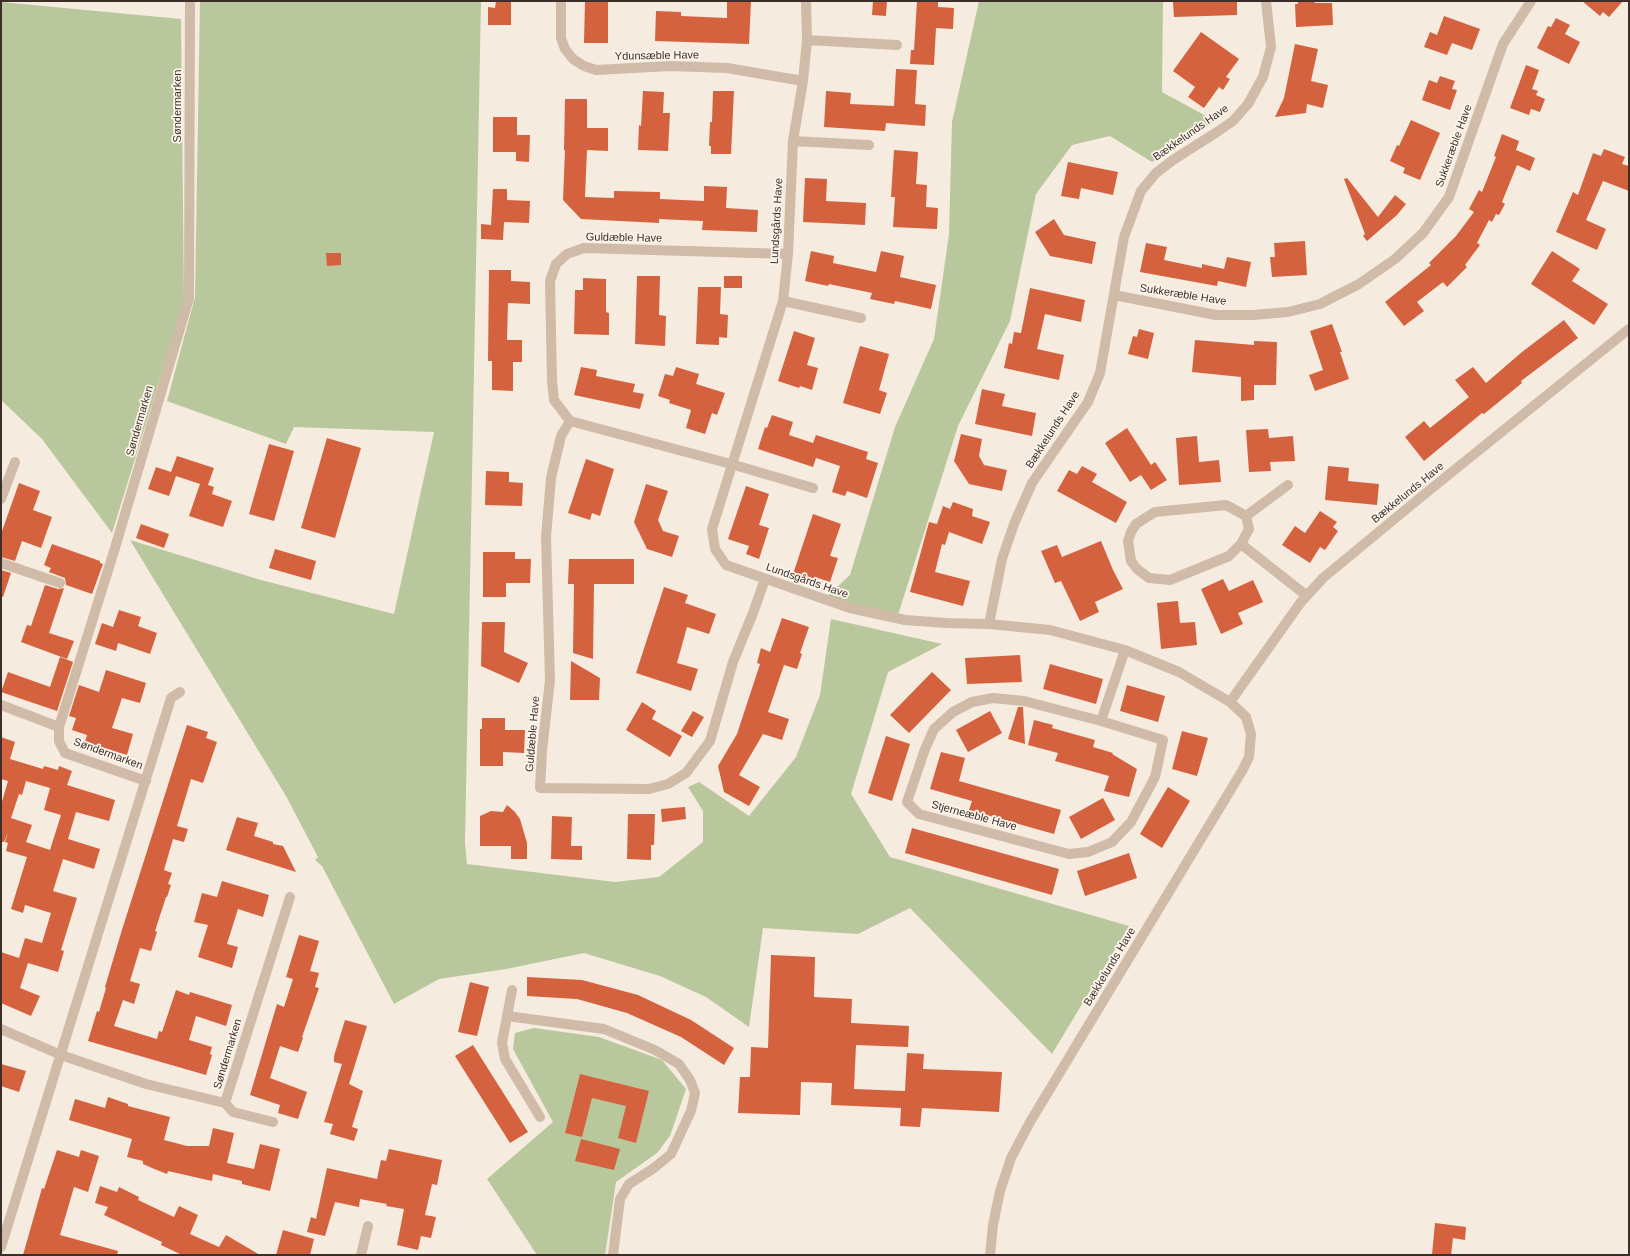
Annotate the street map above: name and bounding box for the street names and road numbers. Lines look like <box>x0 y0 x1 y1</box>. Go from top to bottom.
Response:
street label: Ydunsæble Have <box>615 49 699 63</box>
street label: Søndermarken <box>171 70 185 142</box>
street label: Bækkelunds Have <box>1151 102 1231 164</box>
street label: Sukkeræble Have <box>1433 103 1475 189</box>
street label: Lundsgårds Have <box>768 178 786 264</box>
street label: Guldæble Have <box>586 231 662 245</box>
street label: Sukkeræble Have <box>1139 282 1227 308</box>
street label: Søndermarken <box>124 384 156 458</box>
street label: Bækkelunds Have <box>1023 389 1083 471</box>
street label: Bækkelunds Have <box>1369 460 1447 526</box>
street label: Lundsgårds Have <box>764 561 850 601</box>
street label: Guldæble Have <box>523 695 543 773</box>
street label: Søndermarken <box>72 735 144 773</box>
street label: Stjerneæble Have <box>930 798 1018 834</box>
street label: Bækkelunds Have <box>1081 925 1139 1009</box>
street label: Søndermarken <box>211 1017 245 1091</box>

